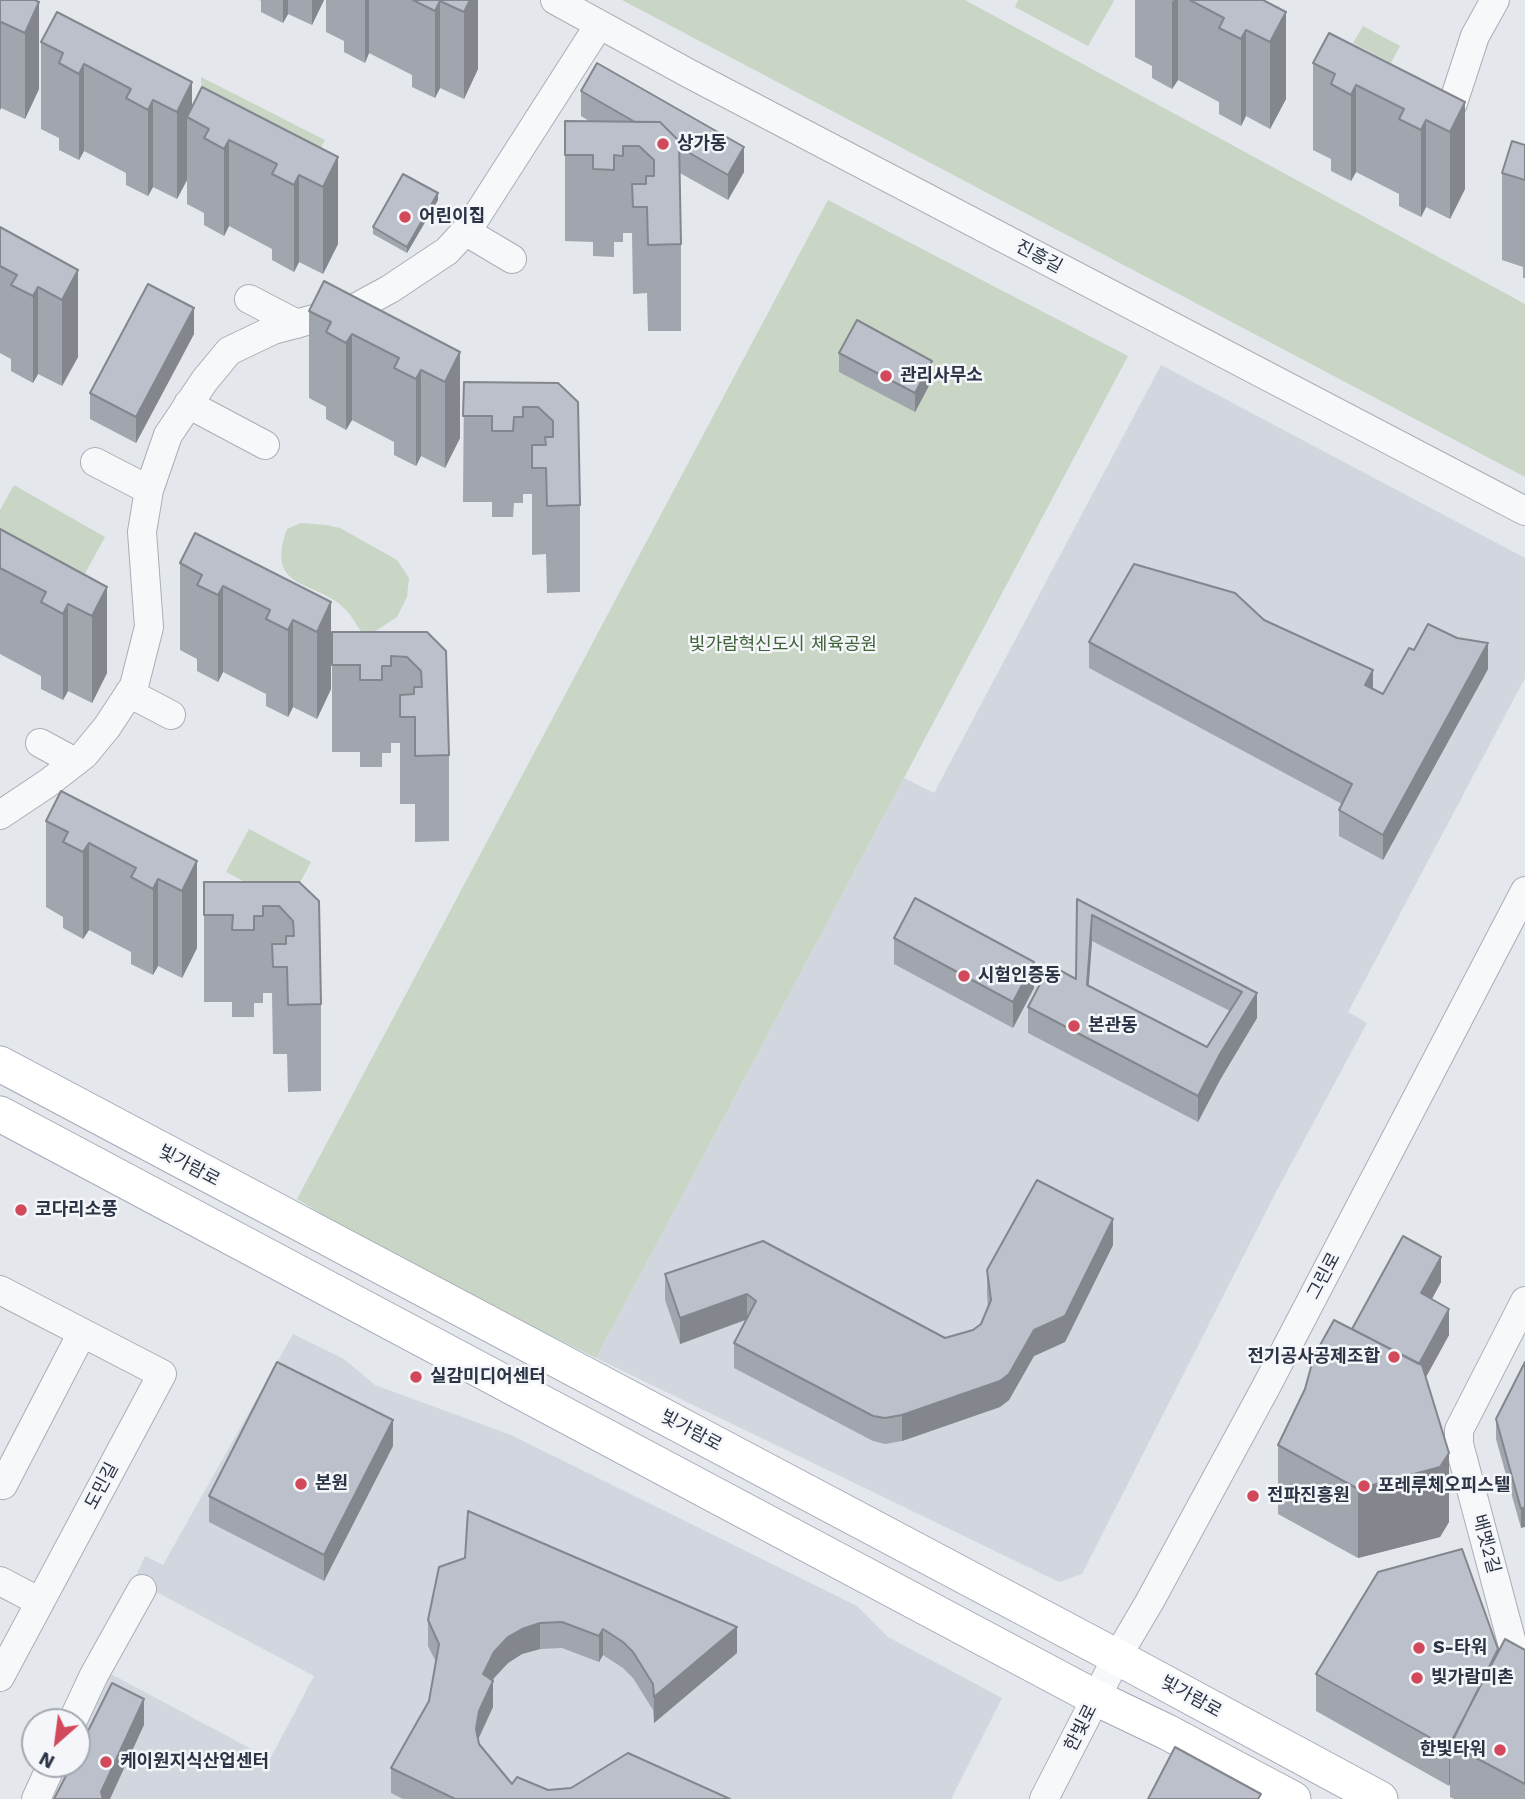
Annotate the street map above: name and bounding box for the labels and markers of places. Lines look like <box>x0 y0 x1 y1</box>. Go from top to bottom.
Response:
place label: 상가동 <box>677 133 727 155</box>
marker: 상가동 <box>655 136 671 152</box>
place label: 어린이집 <box>419 206 485 228</box>
marker: 어린이집 <box>397 209 413 225</box>
place label: 관리사무소 <box>900 365 983 387</box>
marker: 관리사무소 <box>878 368 894 384</box>
place label: 시험인증동 <box>978 965 1061 987</box>
marker: 시험인증동 <box>956 968 972 984</box>
place label: 본관동 <box>1088 1015 1138 1037</box>
marker: 본관동 <box>1066 1018 1082 1034</box>
place label: 코다리소풍 <box>35 1199 118 1221</box>
marker: 코다리소풍 <box>13 1202 29 1218</box>
place label: 전기공사공제조합 <box>1248 1346 1380 1368</box>
marker: 전기공사공제조합 <box>1386 1349 1402 1365</box>
place label: 실감미디어센터 <box>430 1366 546 1388</box>
marker: 실감미디어센터 <box>408 1369 424 1385</box>
place label: 본원 <box>315 1473 348 1495</box>
place label: 포레루체오피스텔 <box>1378 1475 1510 1497</box>
marker: 본원 <box>293 1476 309 1492</box>
marker: 포레루체오피스텔 <box>1356 1478 1372 1494</box>
place label: 전파진흥원 <box>1267 1485 1350 1507</box>
marker: 전파진흥원 <box>1245 1488 1261 1504</box>
place label: S-타워 <box>1433 1637 1487 1659</box>
marker: S-타워 <box>1411 1640 1427 1656</box>
place label: 빛가람미촌 <box>1431 1667 1514 1689</box>
marker: 빛가람미촌 <box>1409 1670 1425 1686</box>
place label: 한빛타워 <box>1420 1739 1486 1761</box>
marker: 한빛타워 <box>1492 1742 1508 1758</box>
place label: 케이원지식산업센터 <box>120 1751 269 1773</box>
marker: 케이원지식산업센터 <box>98 1754 114 1770</box>

